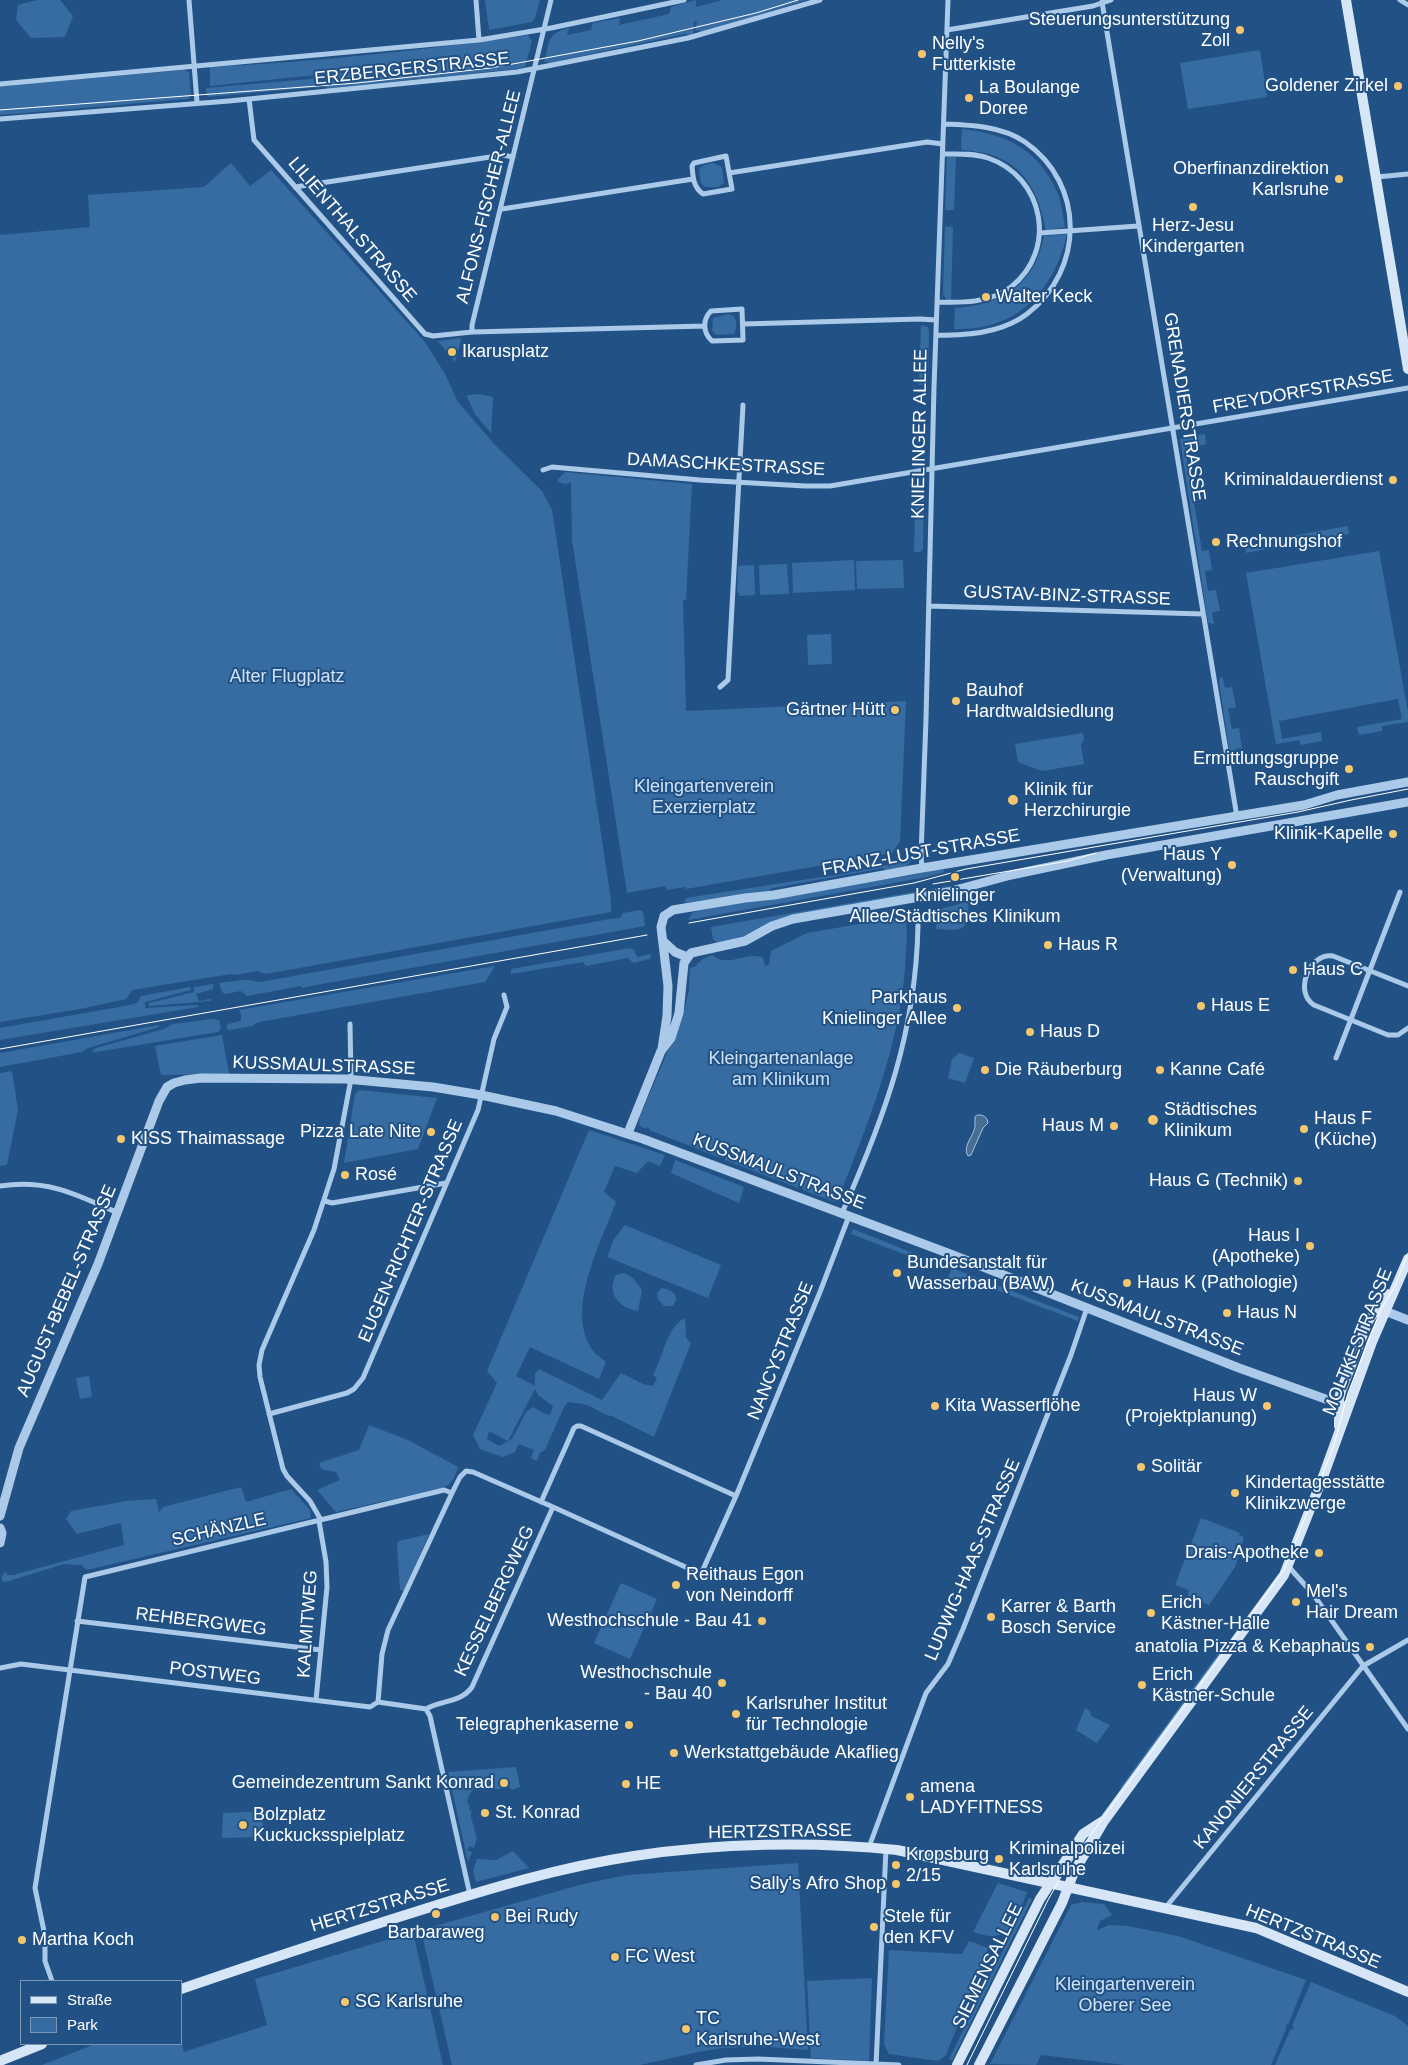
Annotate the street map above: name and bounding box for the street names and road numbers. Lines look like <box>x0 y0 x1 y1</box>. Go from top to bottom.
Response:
street label: ERZBERGERSTRASSE <box>313 48 511 90</box>
street label: ALFONS-FISCHER-ALLEE <box>452 88 526 306</box>
street label: LILIENTHALSTRASSE <box>283 153 421 307</box>
street label: GRENADIERSTRASSE <box>1158 311 1210 503</box>
street label: KNIELINGER ALLEE <box>908 349 932 519</box>
street label: FREYDORFSTRASSE <box>1211 365 1395 419</box>
street label: DAMASCHKESTRASSE <box>627 449 825 481</box>
street label: GUSTAV-BINZ-STRASSE <box>963 582 1171 610</box>
street label: FRANZ-LUST-STRASSE <box>820 825 1022 881</box>
street label: KUSSMAULSTRASSE <box>232 1052 416 1080</box>
street label: EUGEN-RICHTER-STRASSE <box>354 1116 468 1346</box>
street label: KUSSMAULSTRASSE <box>690 1129 868 1215</box>
street label: AUGUST-BEBEL-STRASSE <box>13 1182 121 1400</box>
street label: MOLTKESTRASSE <box>1319 1265 1397 1419</box>
street label: KUSSMAULSTRASSE <box>1068 1275 1246 1361</box>
street label: NANCYSTRASSE <box>743 1279 819 1423</box>
street label: LUDWIG-HAAS-STRASSE <box>921 1456 1025 1664</box>
street label: SCHÄNZLE <box>170 1509 268 1551</box>
street label: KESSELBERGWEG <box>451 1522 539 1680</box>
street label: KALMITWEG <box>293 1569 323 1679</box>
street label: REHBERGWEG <box>134 1603 268 1641</box>
street label: POSTWEG <box>168 1658 262 1690</box>
street label: KANONIERSTRASSE <box>1190 1702 1318 1854</box>
street label: HERTZSTRASSE <box>708 1820 852 1844</box>
street label: HERTZSTRASSE <box>308 1875 452 1937</box>
street label: SIEMENSALLEE <box>948 1900 1028 2032</box>
street label: HERTZSTRASSE <box>1242 1900 1384 1974</box>

